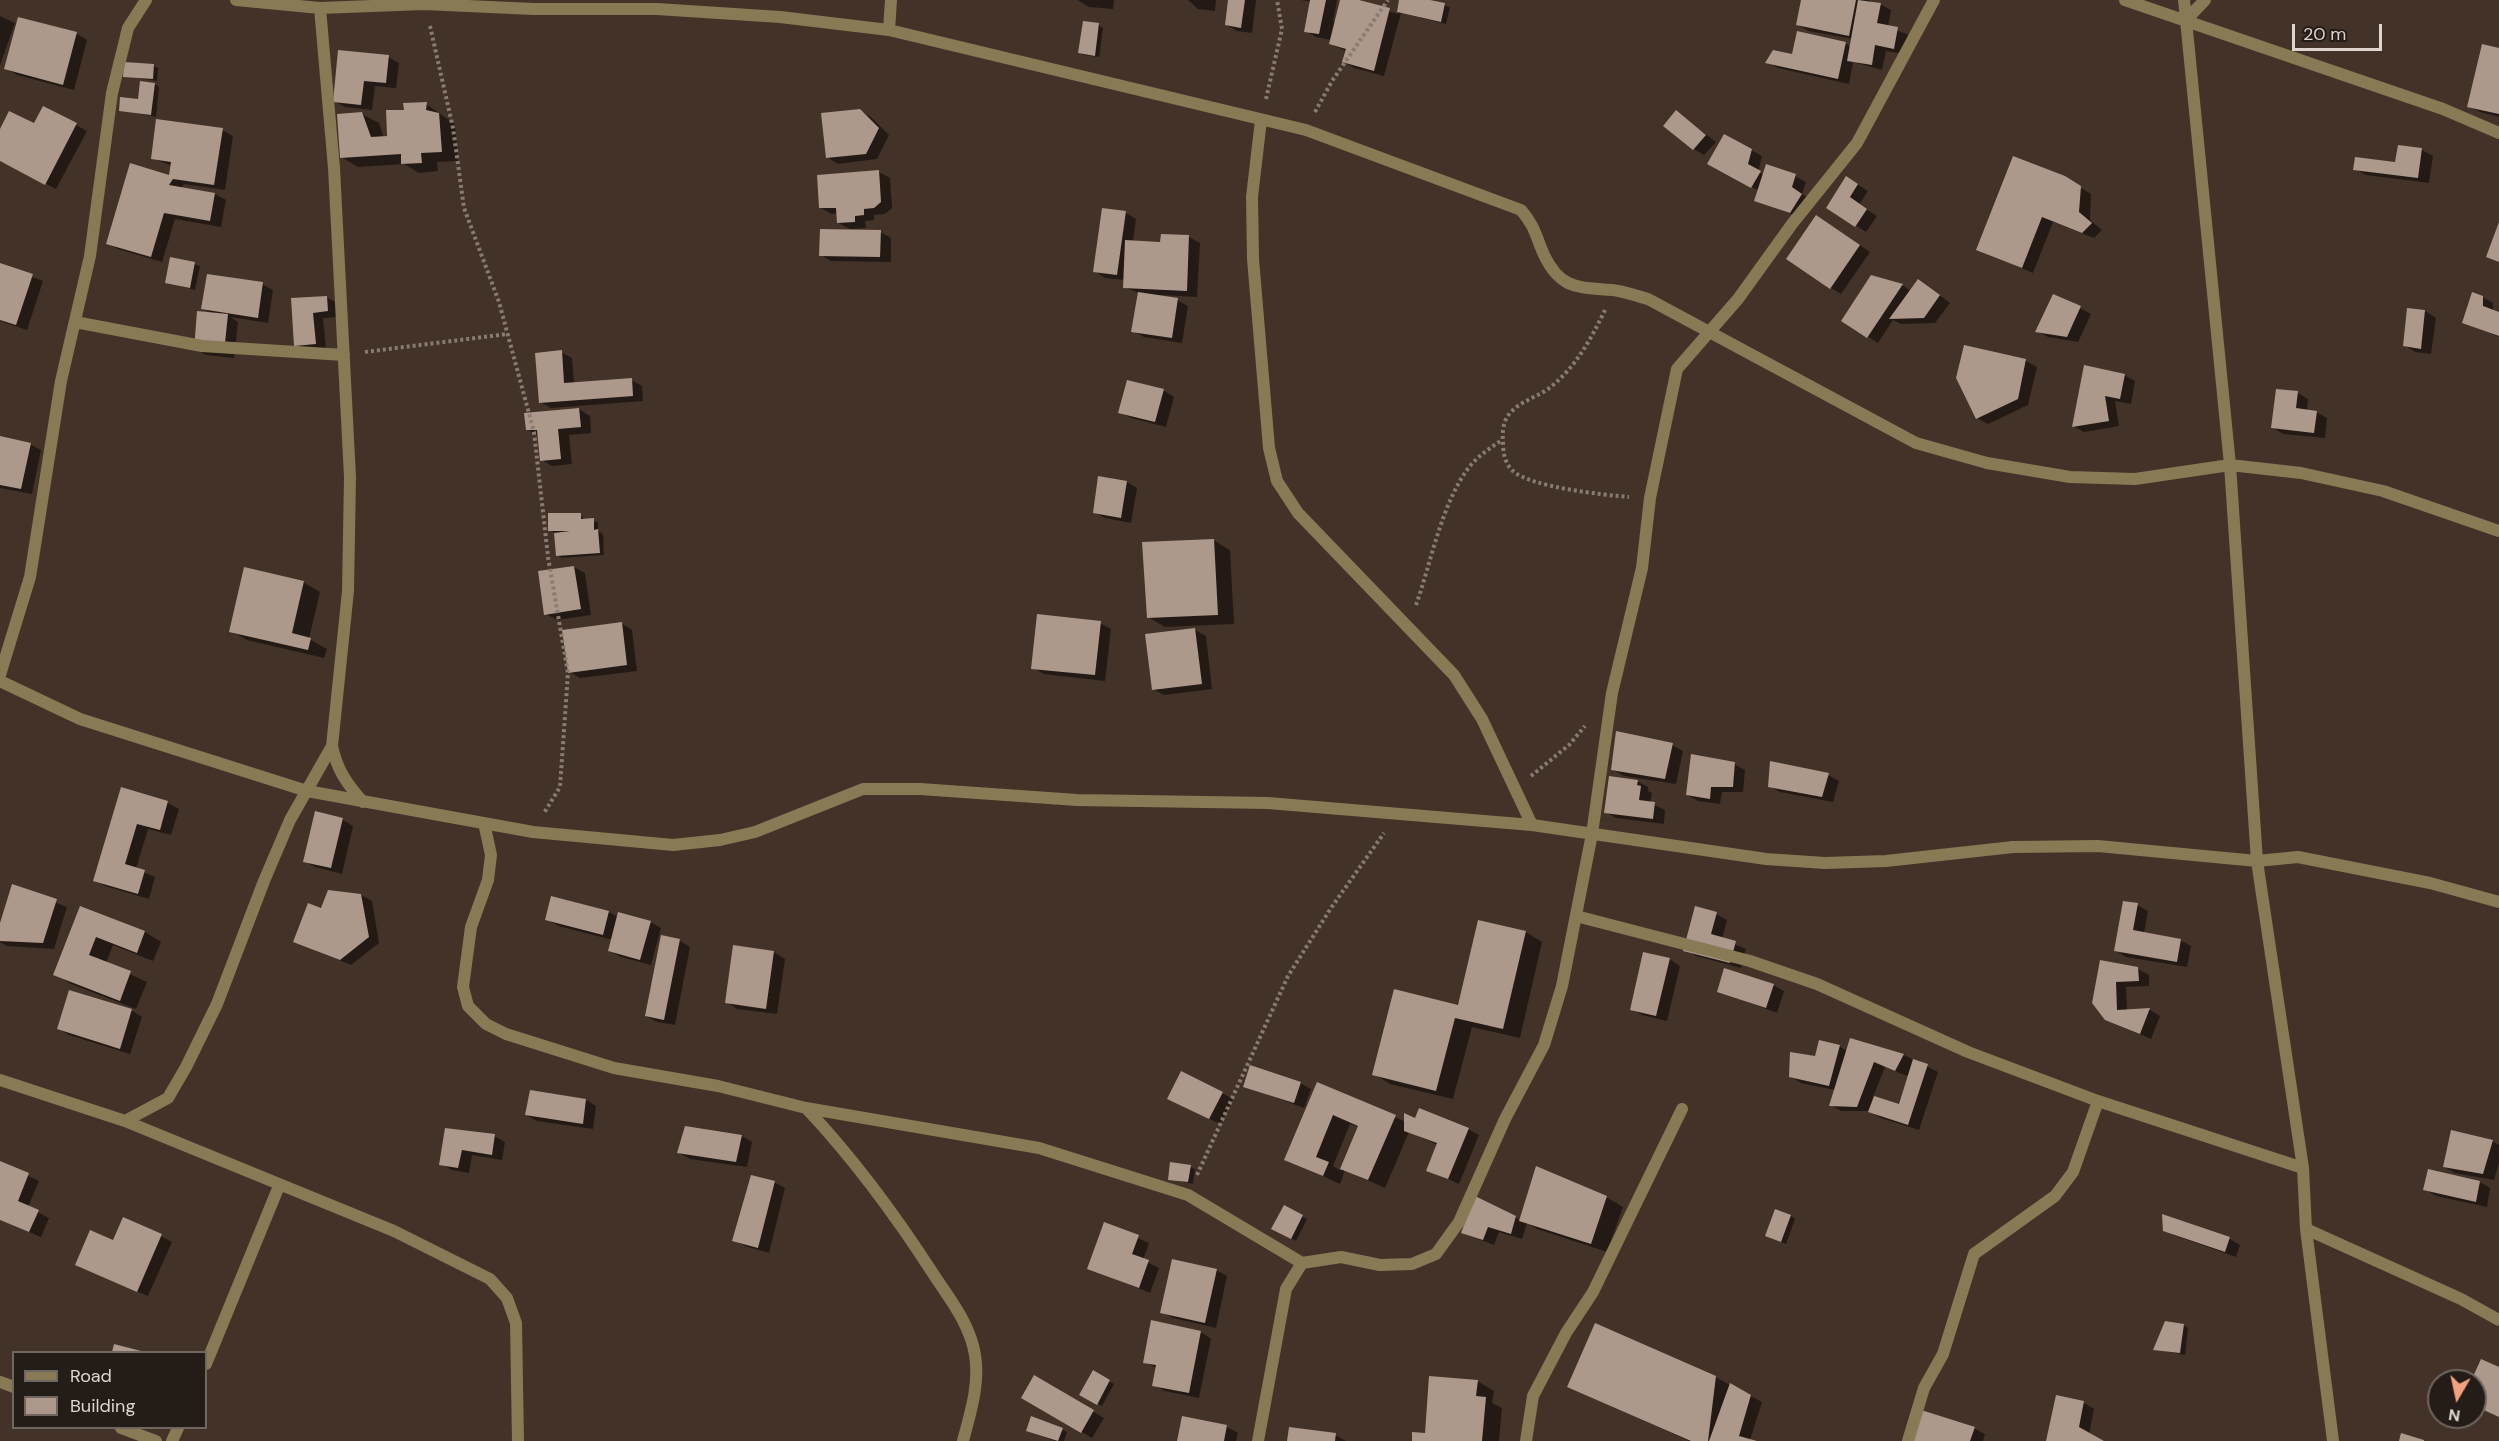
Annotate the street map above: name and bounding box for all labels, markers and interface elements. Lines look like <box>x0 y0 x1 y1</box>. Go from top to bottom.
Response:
scale bar <box>2295 12 2385 50</box>
text: 20 m <box>2303 22 2346 46</box>
legend <box>12 1351 207 1429</box>
text: Road <box>70 1364 112 1388</box>
north arrow <box>2427 1369 2487 1429</box>
text: Building <box>70 1394 135 1418</box>
text: N <box>2447 1404 2462 1427</box>

